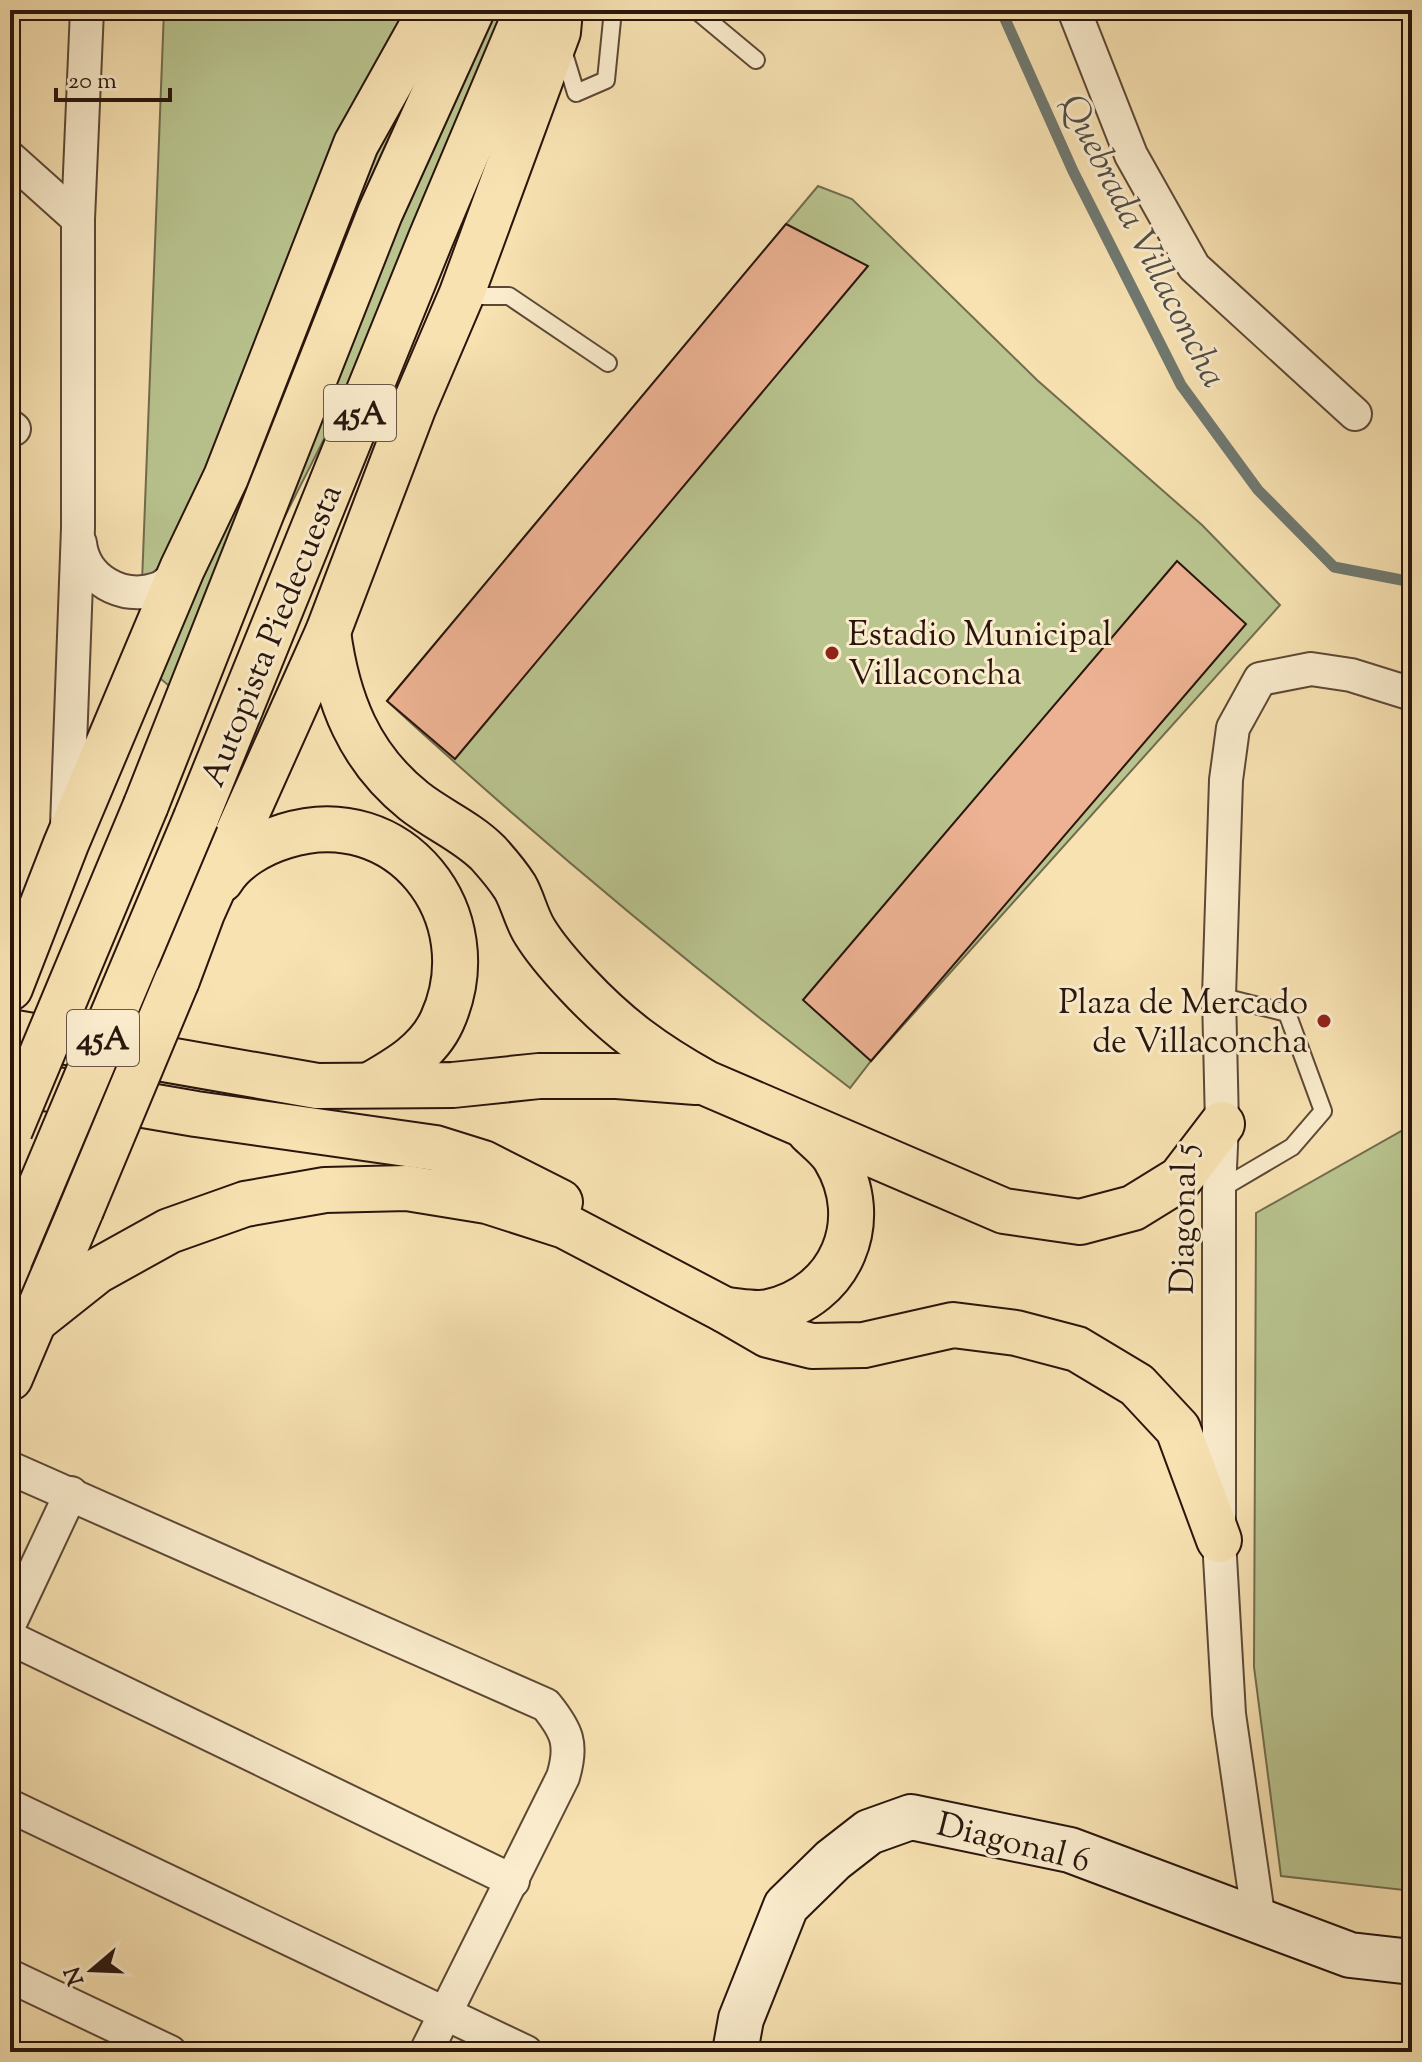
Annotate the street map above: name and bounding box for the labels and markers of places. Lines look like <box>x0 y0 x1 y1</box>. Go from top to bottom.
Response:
place label: Estadio Municipal Villaconcha <box>848 612 1112 700</box>
marker: Estadio Municipal Villaconcha <box>823 644 841 662</box>
place label: Plaza de Mercado de Villaconcha <box>1059 980 1308 1068</box>
marker: Plaza de Mercado de Villaconcha <box>1315 1012 1333 1030</box>

